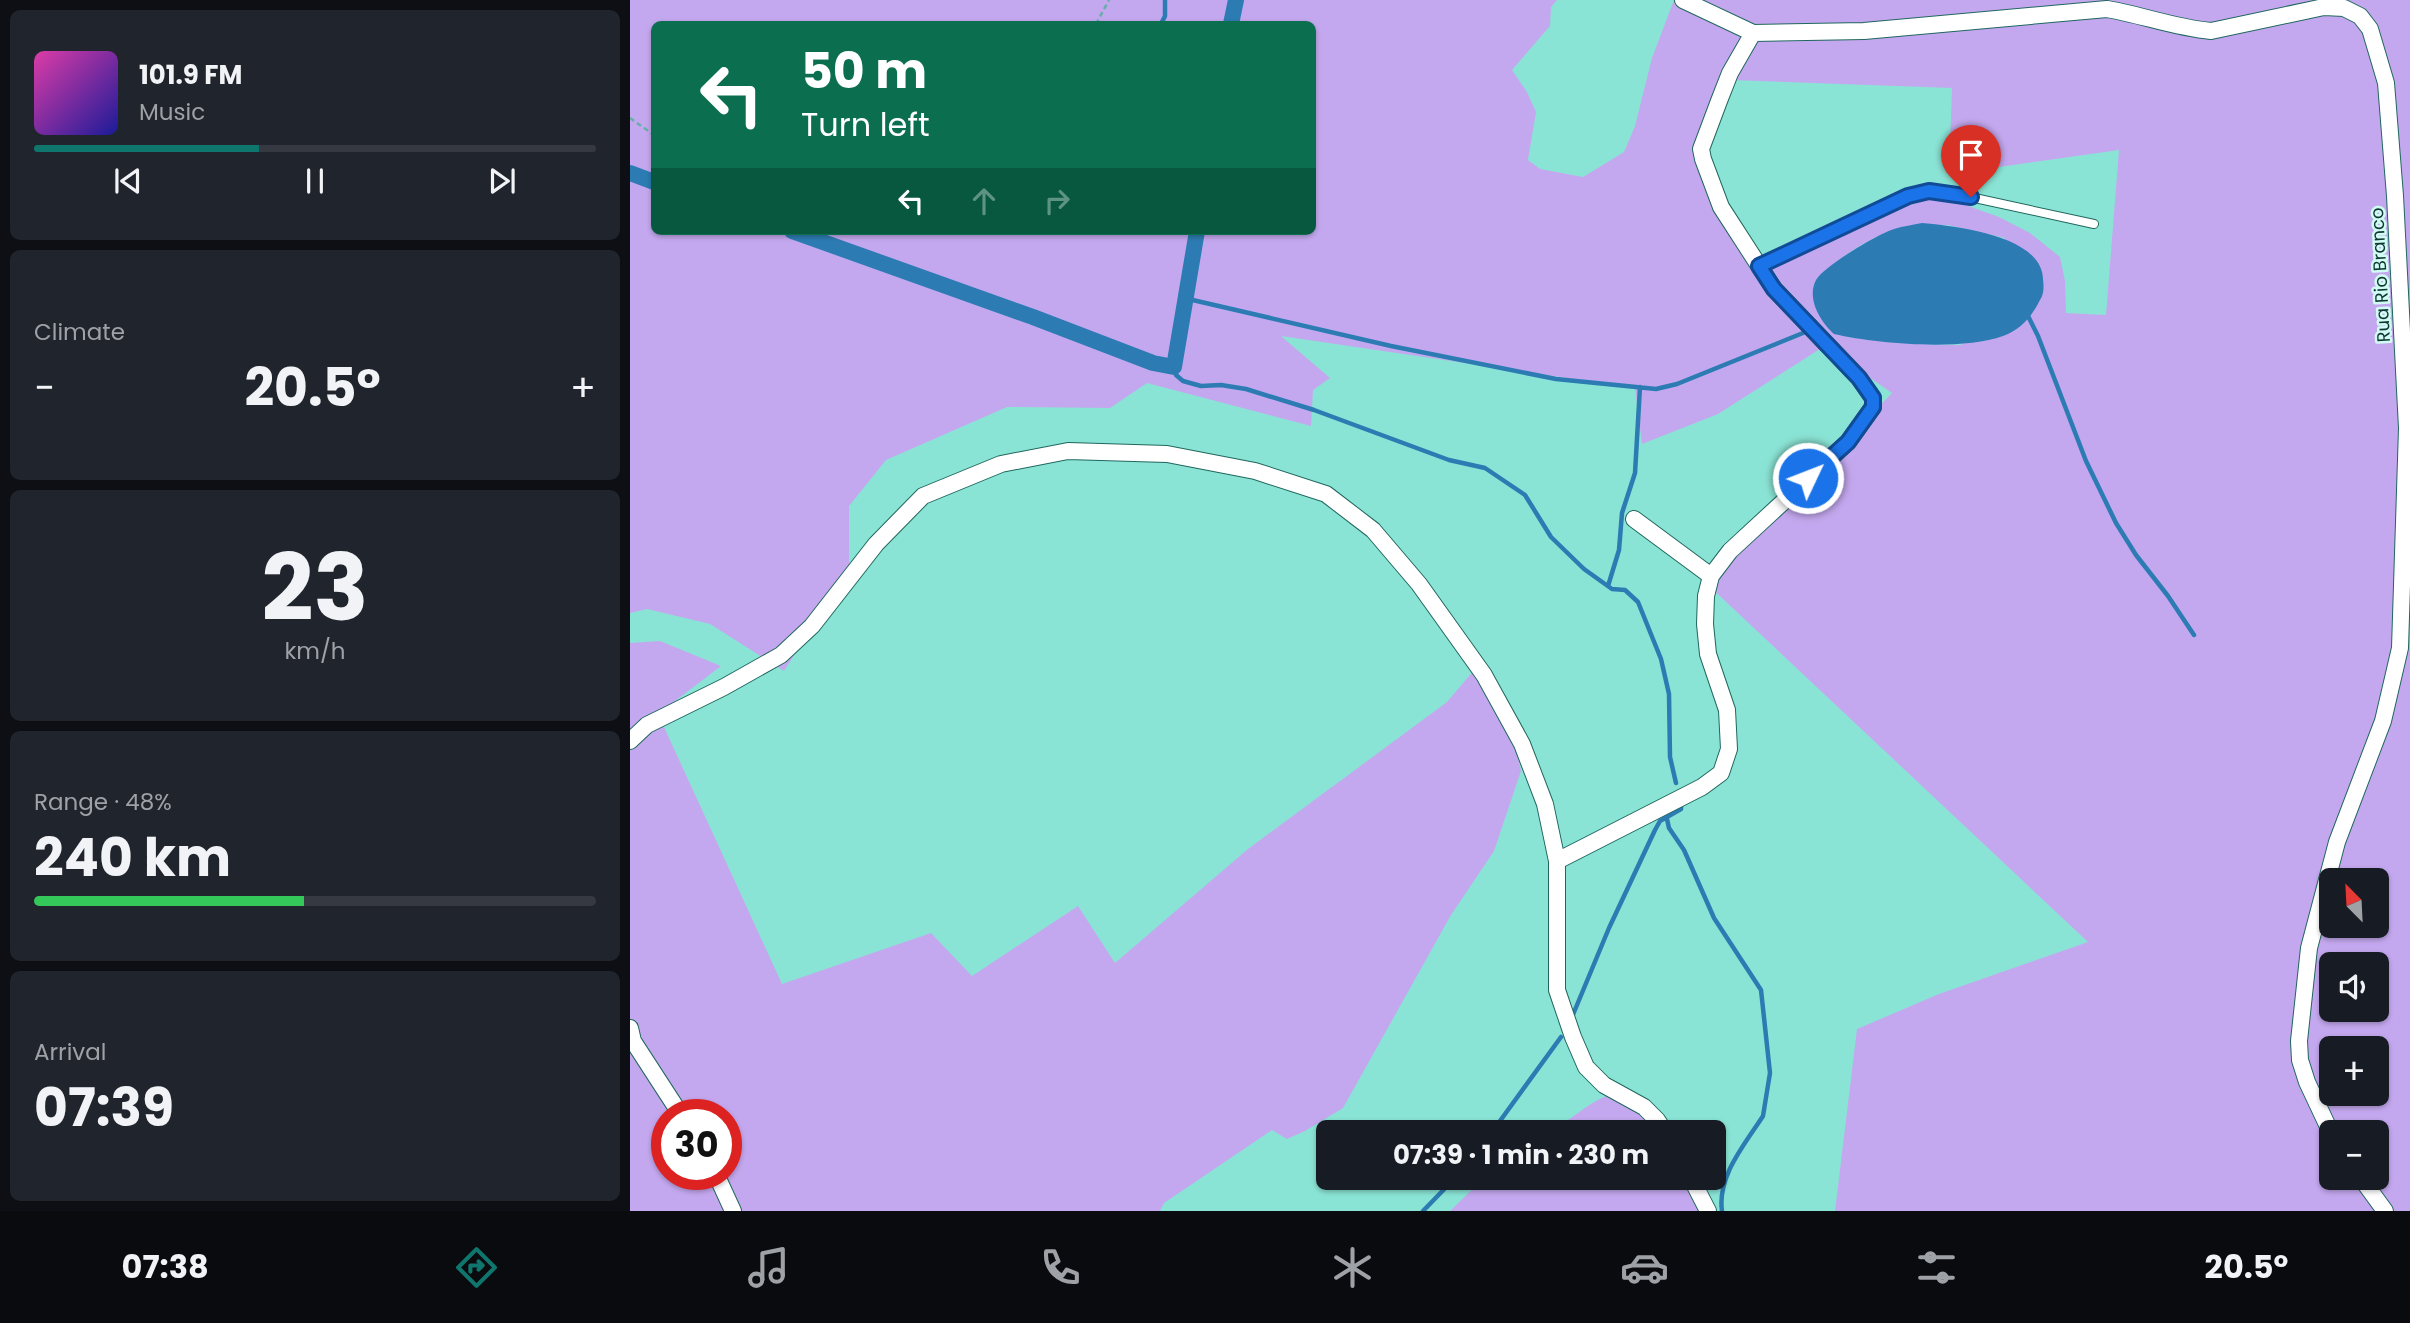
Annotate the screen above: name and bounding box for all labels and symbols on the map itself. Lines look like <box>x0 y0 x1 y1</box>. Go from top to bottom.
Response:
pin <box>1941 125 2001 197</box>
street label: Rua Rio Branco <box>2364 207 2396 343</box>
position arrow <box>1771 441 1845 515</box>
north arrow <box>2319 868 2389 938</box>
speed limit sign: 30 <box>651 1099 742 1190</box>

